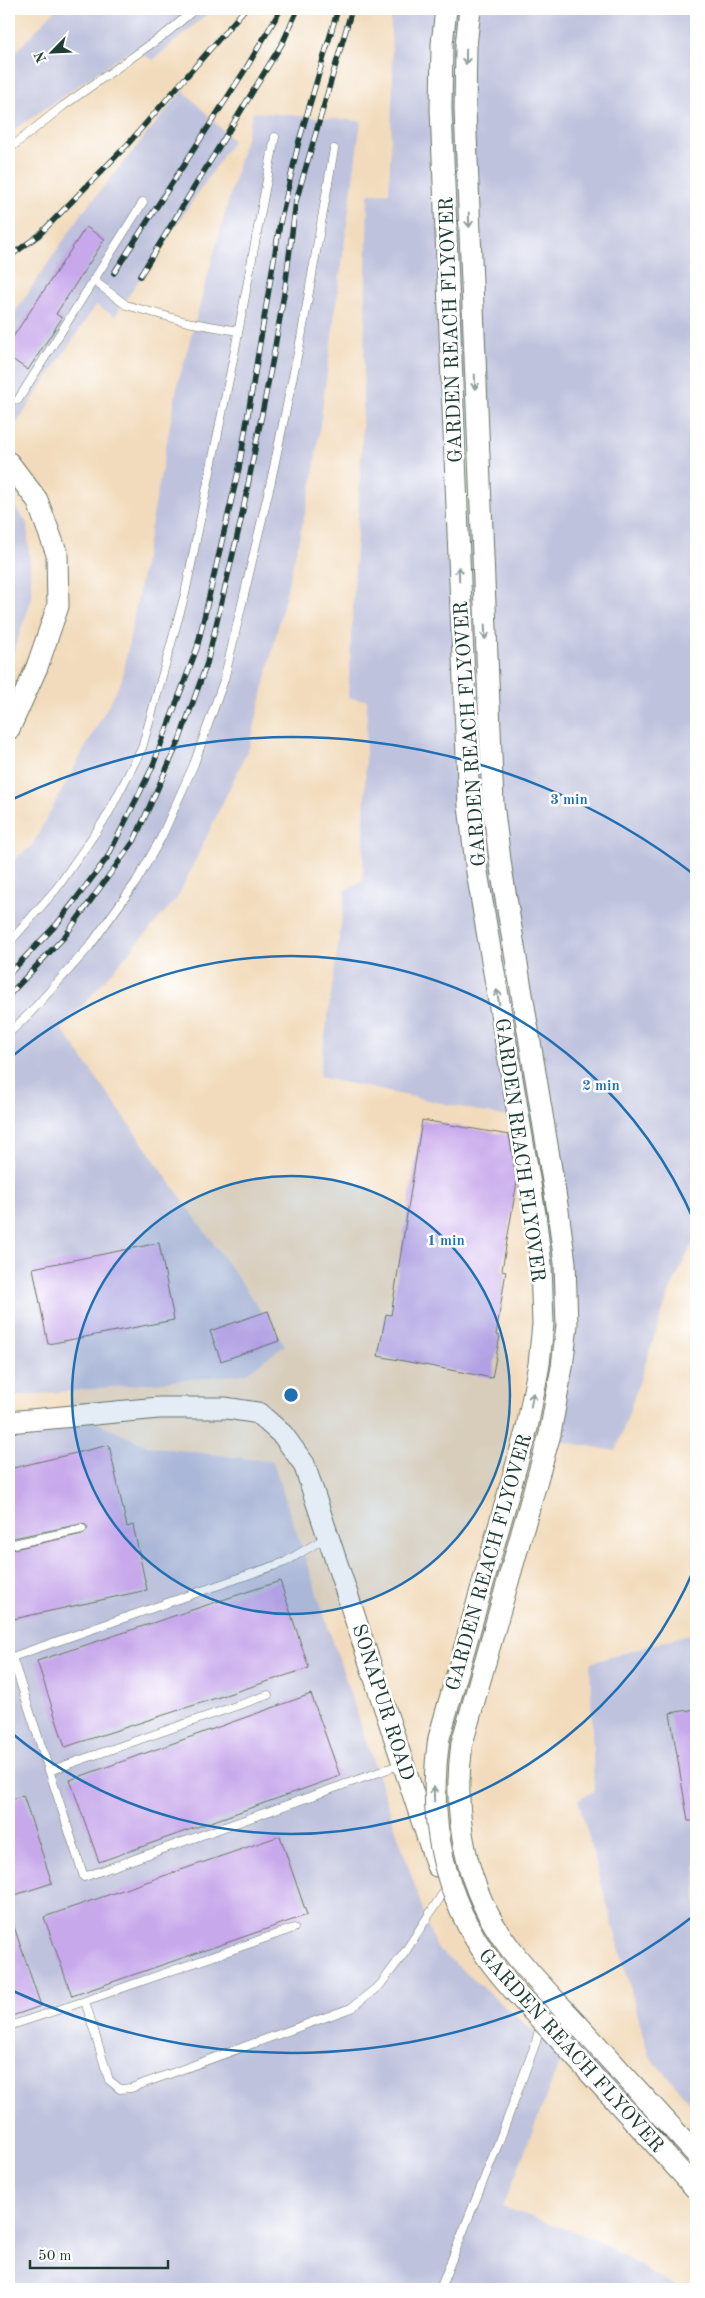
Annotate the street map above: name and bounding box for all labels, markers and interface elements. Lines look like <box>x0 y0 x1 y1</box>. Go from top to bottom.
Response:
north arrow <box>28 28 78 78</box>
text: N <box>32 49 50 65</box>
one-way arrow <box>461 49 471 65</box>
street label: GARDEN REACH FLYOVER <box>437 196 467 463</box>
one-way arrow <box>464 211 474 227</box>
one-way arrow <box>471 374 480 390</box>
one-way arrow <box>454 567 463 583</box>
street label: GARDEN REACH FLYOVER <box>452 600 490 867</box>
one-way arrow <box>480 624 489 640</box>
text: 3 min <box>550 793 588 808</box>
one-way arrow <box>493 989 503 1005</box>
street label: GARDEN REACH FLYOVER <box>491 1017 547 1284</box>
text: 2 min <box>582 1079 620 1094</box>
text: 1 min <box>427 1234 465 1249</box>
centre of rings <box>282 1386 300 1404</box>
one-way arrow <box>528 1392 538 1408</box>
street label: GARDEN REACH FLYOVER <box>444 1432 536 1693</box>
street label: SONAPUR ROAD <box>347 1622 417 1783</box>
one-way arrow <box>429 1787 439 1803</box>
street label: GARDEN REACH FLYOVER <box>474 1946 667 2157</box>
scale bar <box>30 2238 168 2270</box>
text: 50 m <box>38 2249 72 2264</box>

